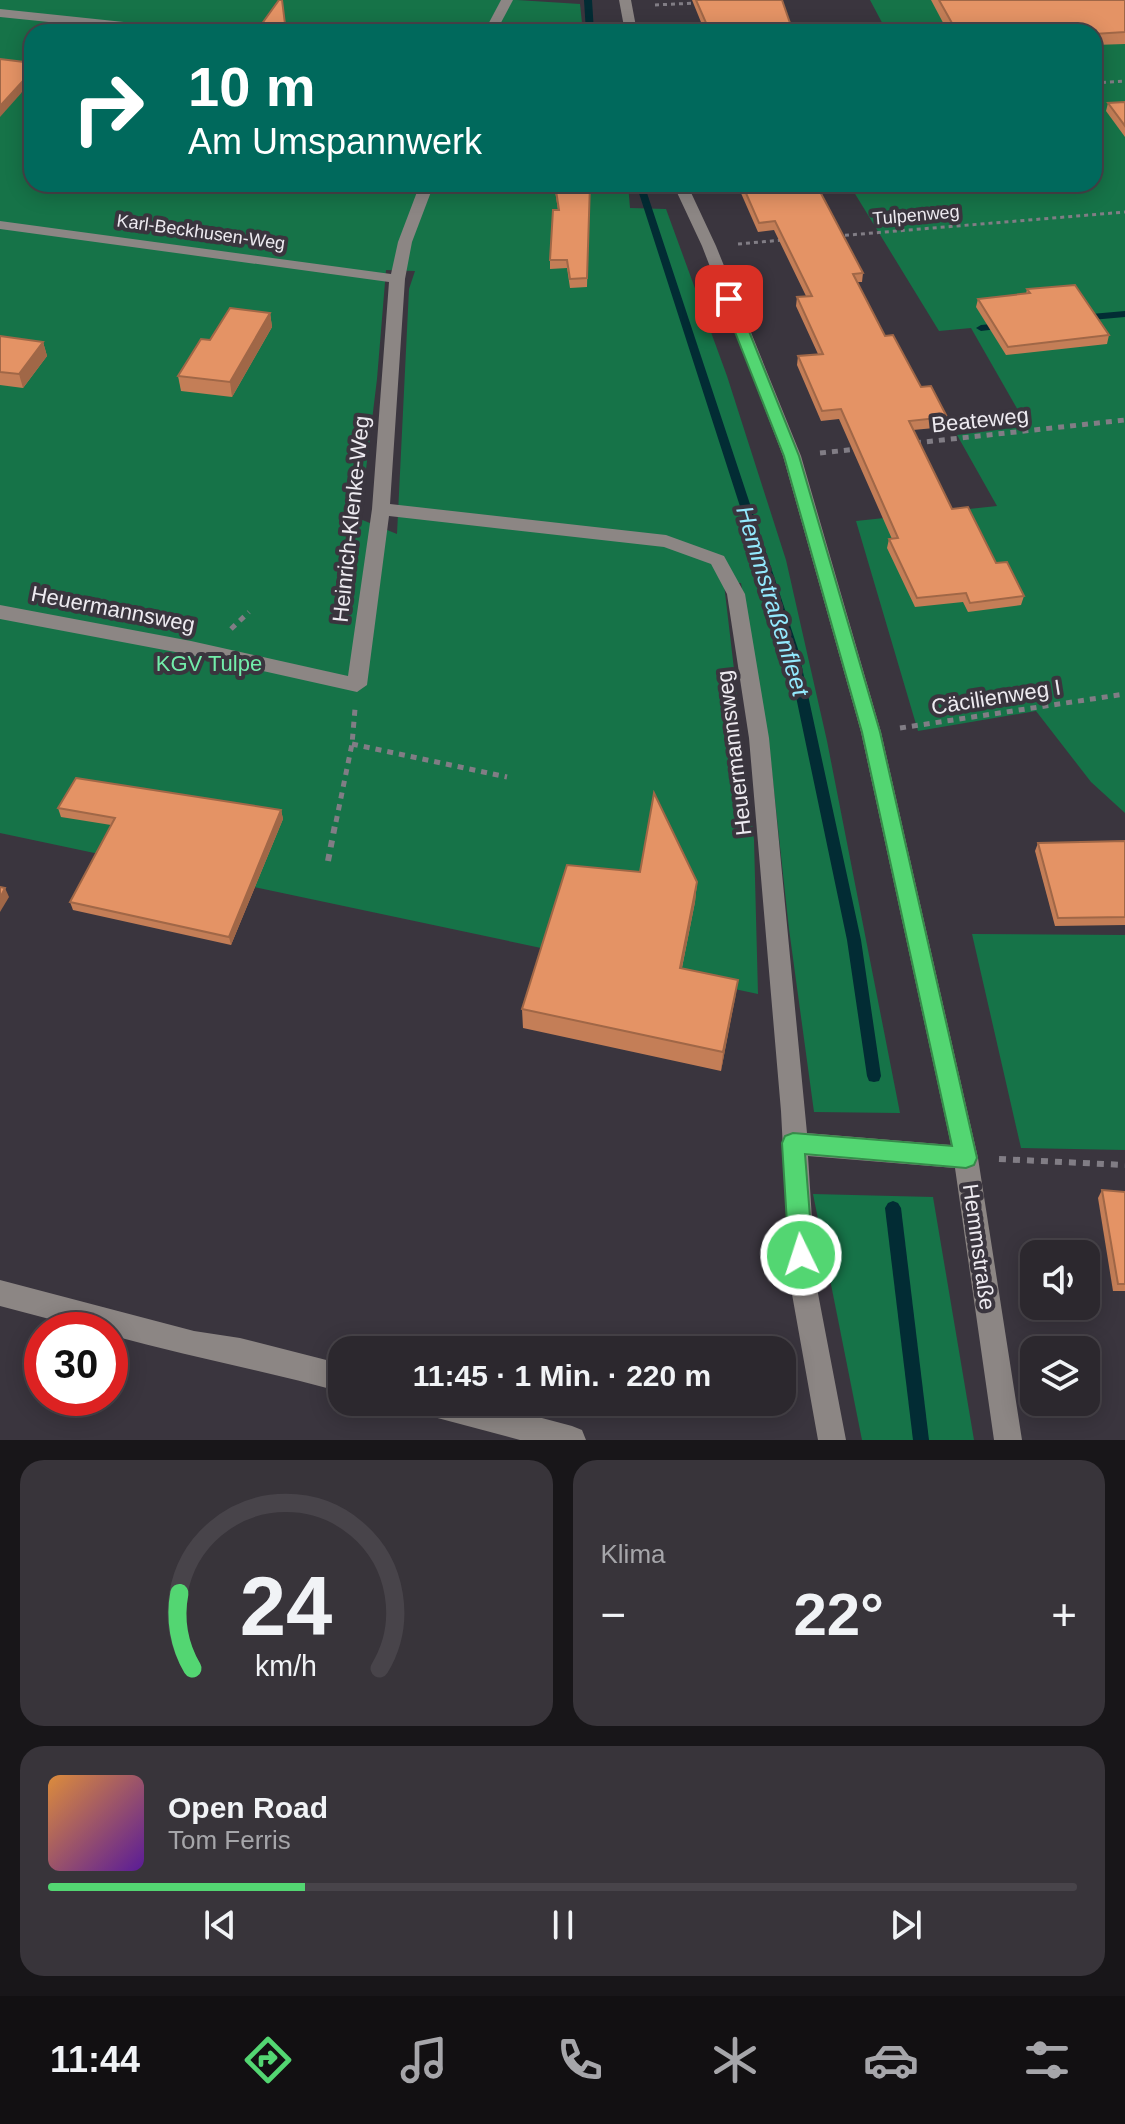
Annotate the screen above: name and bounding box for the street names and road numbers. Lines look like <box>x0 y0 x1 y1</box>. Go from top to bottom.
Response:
street label: Tulpenweg <box>872 201 960 229</box>
street label: Karl-Beckhusen-Weg <box>116 210 286 254</box>
street label: Beateweg <box>930 402 1030 438</box>
street label: Heinrich-Klenke-Weg <box>328 415 374 623</box>
street label: Heuermannsweg <box>29 581 197 637</box>
street label: Heuermannsweg <box>711 669 757 837</box>
street label: Cäcilienweg I <box>929 674 1063 720</box>
street label: Hemmstraße <box>958 1182 1000 1312</box>

